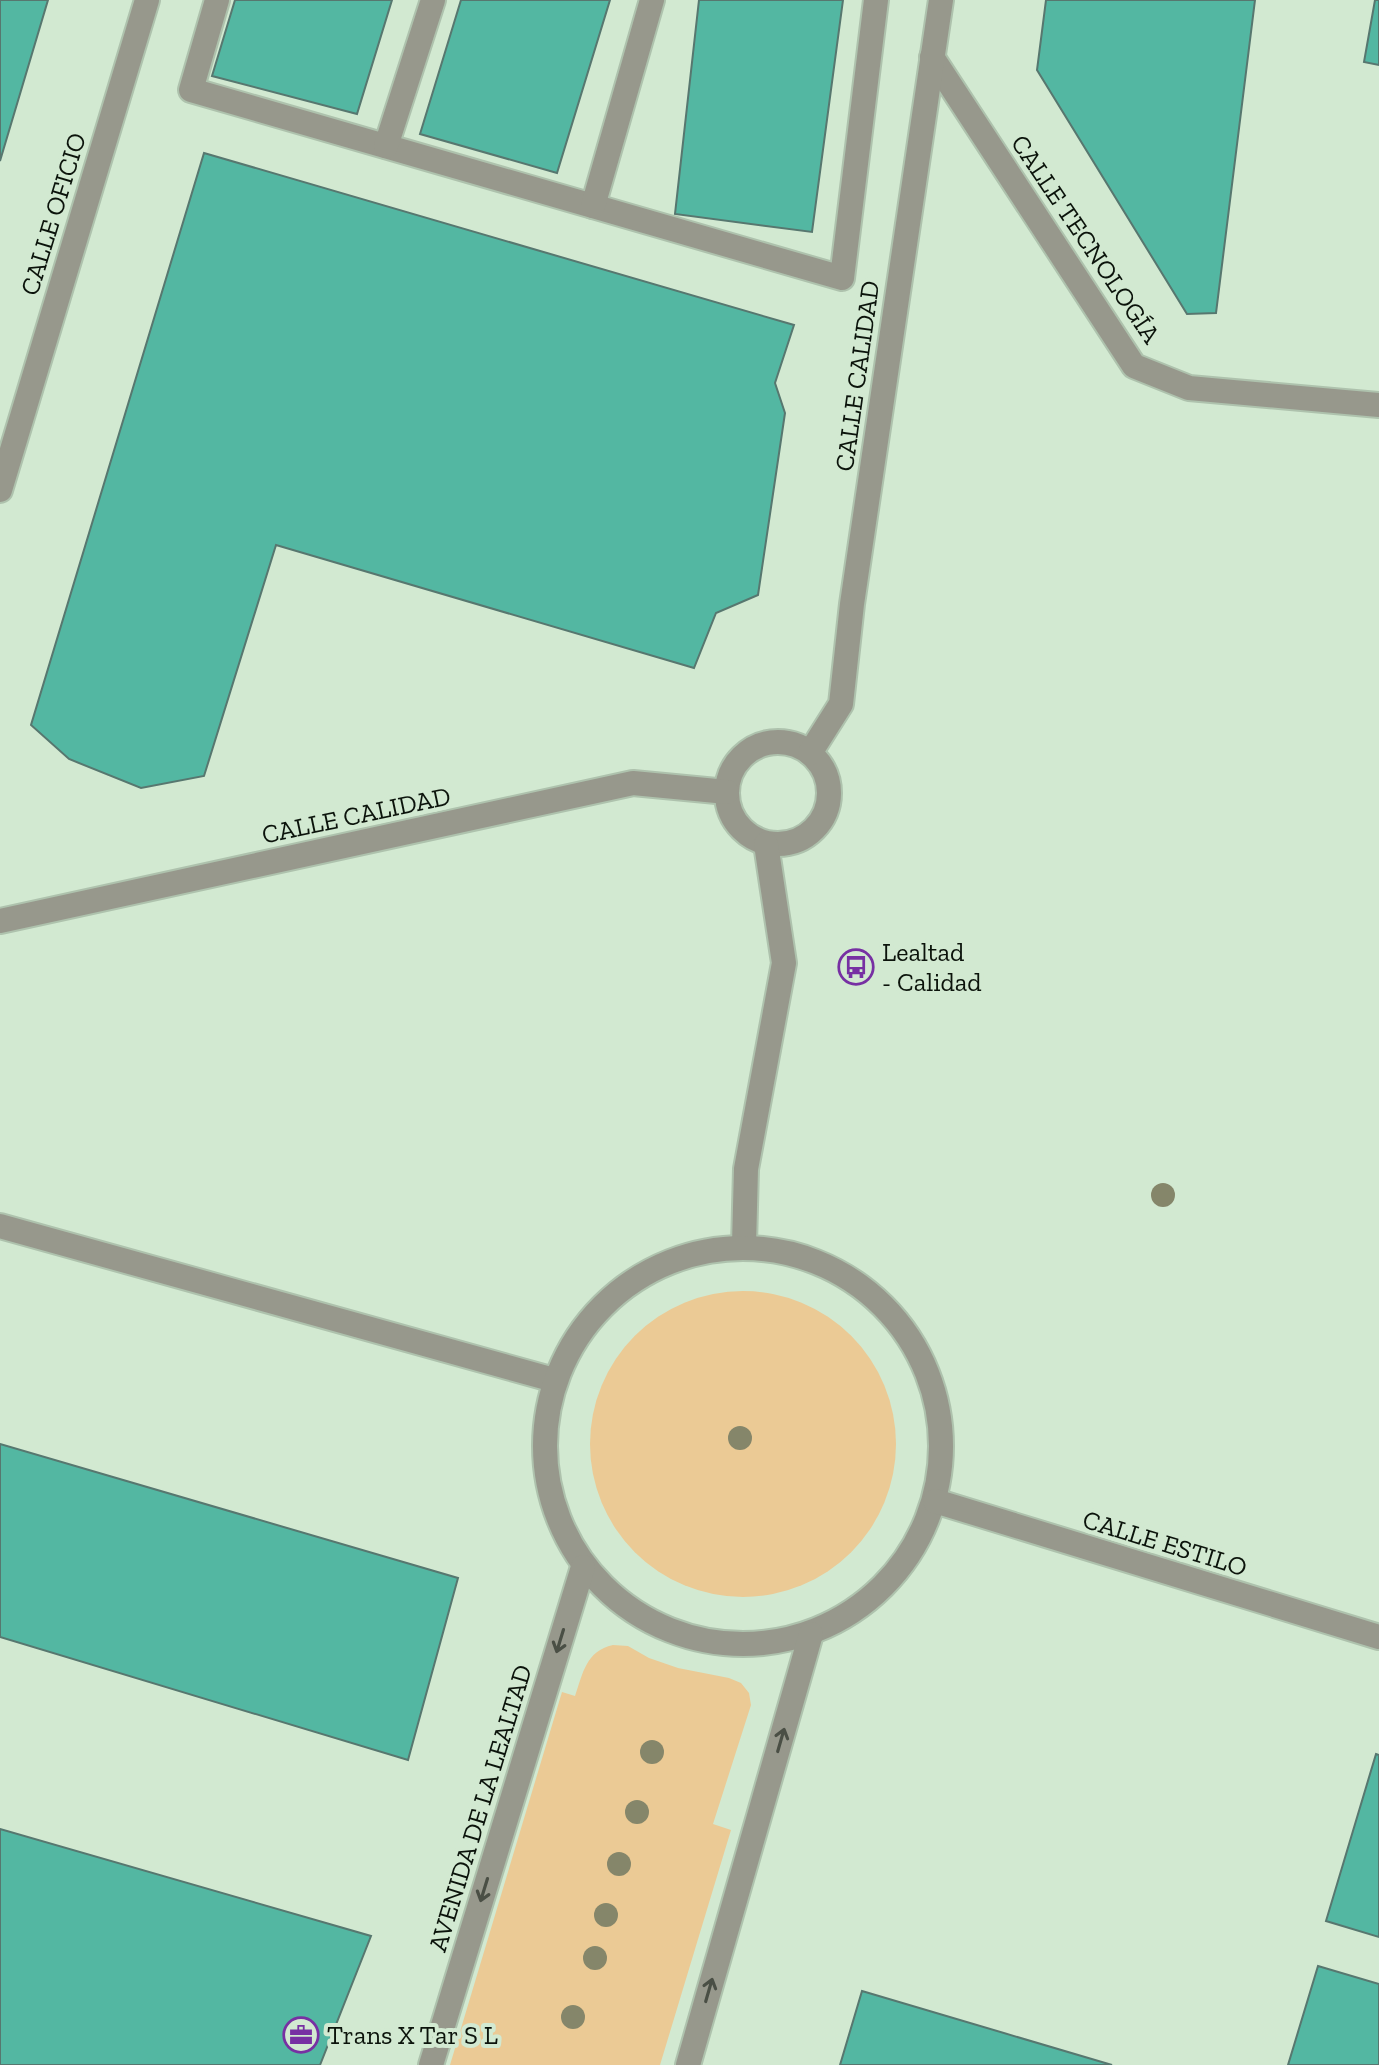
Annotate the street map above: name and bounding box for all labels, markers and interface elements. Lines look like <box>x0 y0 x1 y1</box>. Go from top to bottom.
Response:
street label: CALLE OFICIO <box>13 129 93 299</box>
street label: CALLE TECNOLOGÍA <box>1004 129 1168 350</box>
street label: CALLE CALIDAD <box>828 279 886 473</box>
street label: CALLE CALIDAD <box>259 779 453 851</box>
place label: Lealtad - Calidad <box>882 936 982 998</box>
bus stop icon: Lealtad - Calidad <box>837 948 875 986</box>
street label: CALLE ESTILO <box>1079 1503 1251 1583</box>
one-way arrow <box>552 1629 567 1654</box>
street label: AVENIDA DE LA LEALTAD <box>421 1661 539 1955</box>
one-way arrow <box>775 1728 789 1753</box>
one-way arrow <box>476 1876 491 1902</box>
one-way arrow <box>703 1978 717 2003</box>
office icon: Trans X Tar S L <box>282 2016 320 2054</box>
place label: Trans X Tar S L <box>327 2019 498 2051</box>

